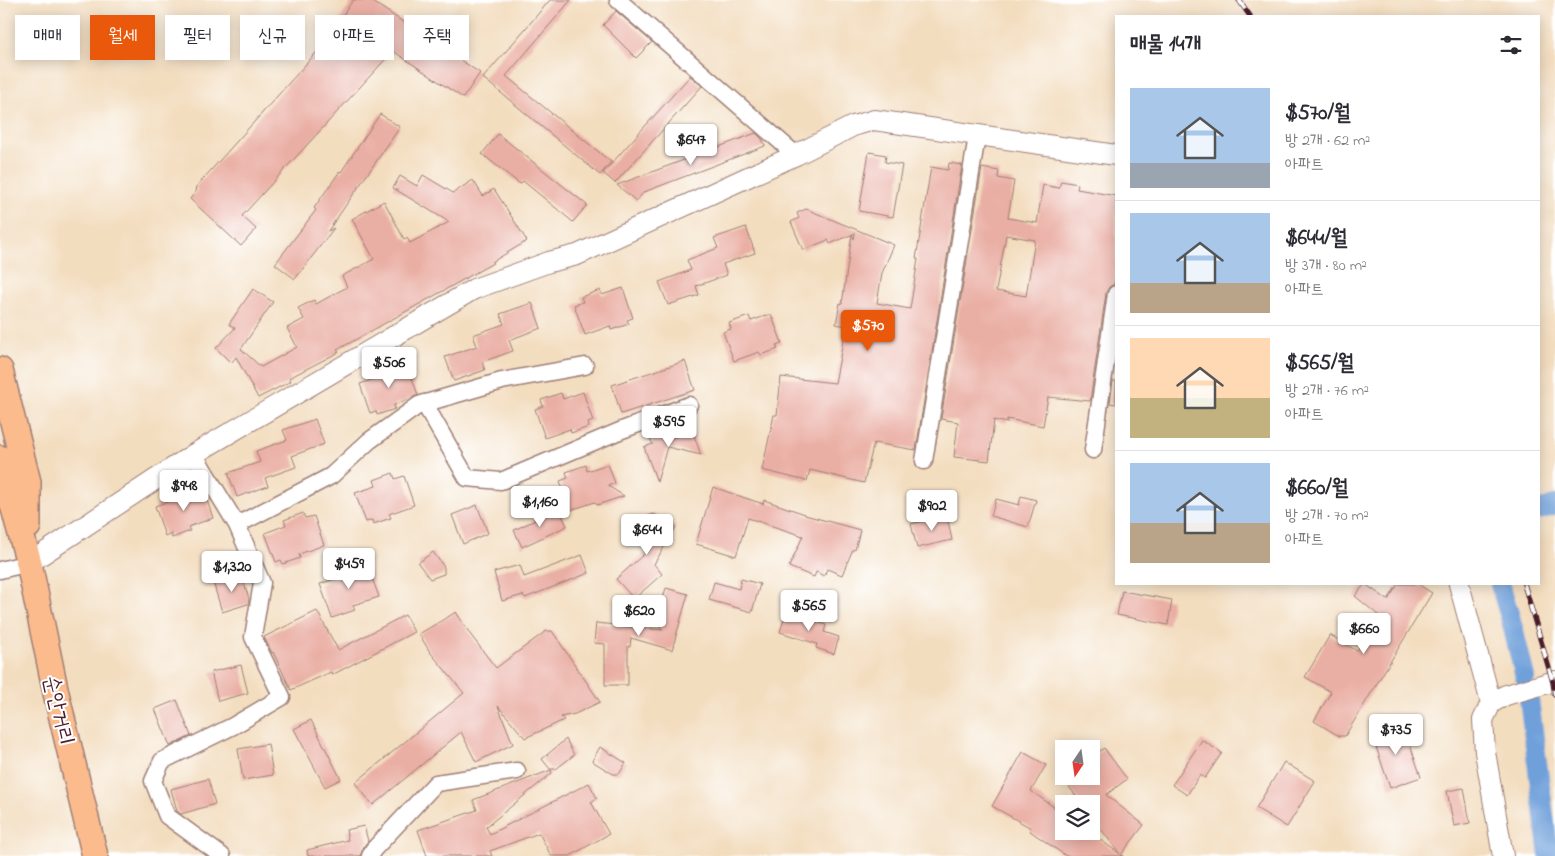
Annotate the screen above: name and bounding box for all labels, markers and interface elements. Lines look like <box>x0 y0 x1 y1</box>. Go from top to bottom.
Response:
chip: 매매 <box>15 15 80 60</box>
chip: 월세 <box>90 15 155 60</box>
chip: 필터 <box>165 15 230 60</box>
chip: 신규 <box>240 15 305 60</box>
chip: 아파트 <box>315 15 394 60</box>
chip: 주택 <box>404 15 469 60</box>
text: 매물 14개 <box>1130 30 1201 60</box>
icon: filters <box>1497 31 1525 59</box>
text: $570/월 <box>1285 99 1351 129</box>
icon: home <box>1170 108 1230 168</box>
pin: $647 <box>661 124 721 166</box>
text: $647 <box>676 128 706 152</box>
text: 방 2개 · 62 m² <box>1285 129 1370 153</box>
text: 아파트 <box>1285 153 1324 177</box>
text: $644/월 <box>1285 224 1348 254</box>
icon: home <box>1170 233 1230 293</box>
text: 방 3개 · 80 m² <box>1285 254 1367 278</box>
text: 아파트 <box>1285 278 1324 302</box>
pin: $570 <box>838 310 898 352</box>
text: $570 <box>852 314 884 338</box>
pin: $506 <box>359 346 419 389</box>
text: $565/월 <box>1285 349 1354 379</box>
text: $506 <box>373 351 405 375</box>
icon: home <box>1170 358 1230 418</box>
text: 방 2개 · 76 m² <box>1285 379 1369 403</box>
text: 아파트 <box>1285 403 1324 427</box>
pin: $595 <box>639 406 699 448</box>
text: $595 <box>653 410 685 434</box>
pin: $948 <box>154 470 214 512</box>
text: $948 <box>170 474 198 498</box>
text: $660/월 <box>1285 474 1349 504</box>
icon: home <box>1170 483 1230 543</box>
pin: $1,160 <box>499 486 581 528</box>
text: $1,160 <box>522 490 558 514</box>
pin: $902 <box>902 490 962 532</box>
text: $902 <box>917 494 947 518</box>
text: 방 2개 · 70 m² <box>1285 504 1369 528</box>
pin: $644 <box>617 514 677 556</box>
text: $644 <box>632 518 662 542</box>
text: 아파트 <box>1285 528 1324 552</box>
pin: $459 <box>319 548 379 590</box>
pin: $1,320 <box>191 550 273 593</box>
text: $459 <box>334 552 364 576</box>
text: $1,320 <box>213 555 252 579</box>
pin: $565 <box>779 590 839 632</box>
pin: $620 <box>609 594 669 637</box>
text: $565 <box>791 594 827 618</box>
text: $620 <box>623 599 655 623</box>
pin: $660 <box>1334 612 1394 655</box>
text: $660 <box>1349 617 1379 641</box>
street label: 순안거리 <box>34 673 81 749</box>
pin: $735 <box>1366 714 1426 756</box>
text: $735 <box>1380 718 1412 742</box>
north arrow <box>1055 740 1100 785</box>
map controls <box>1055 740 1100 840</box>
button: layers <box>1055 795 1100 840</box>

